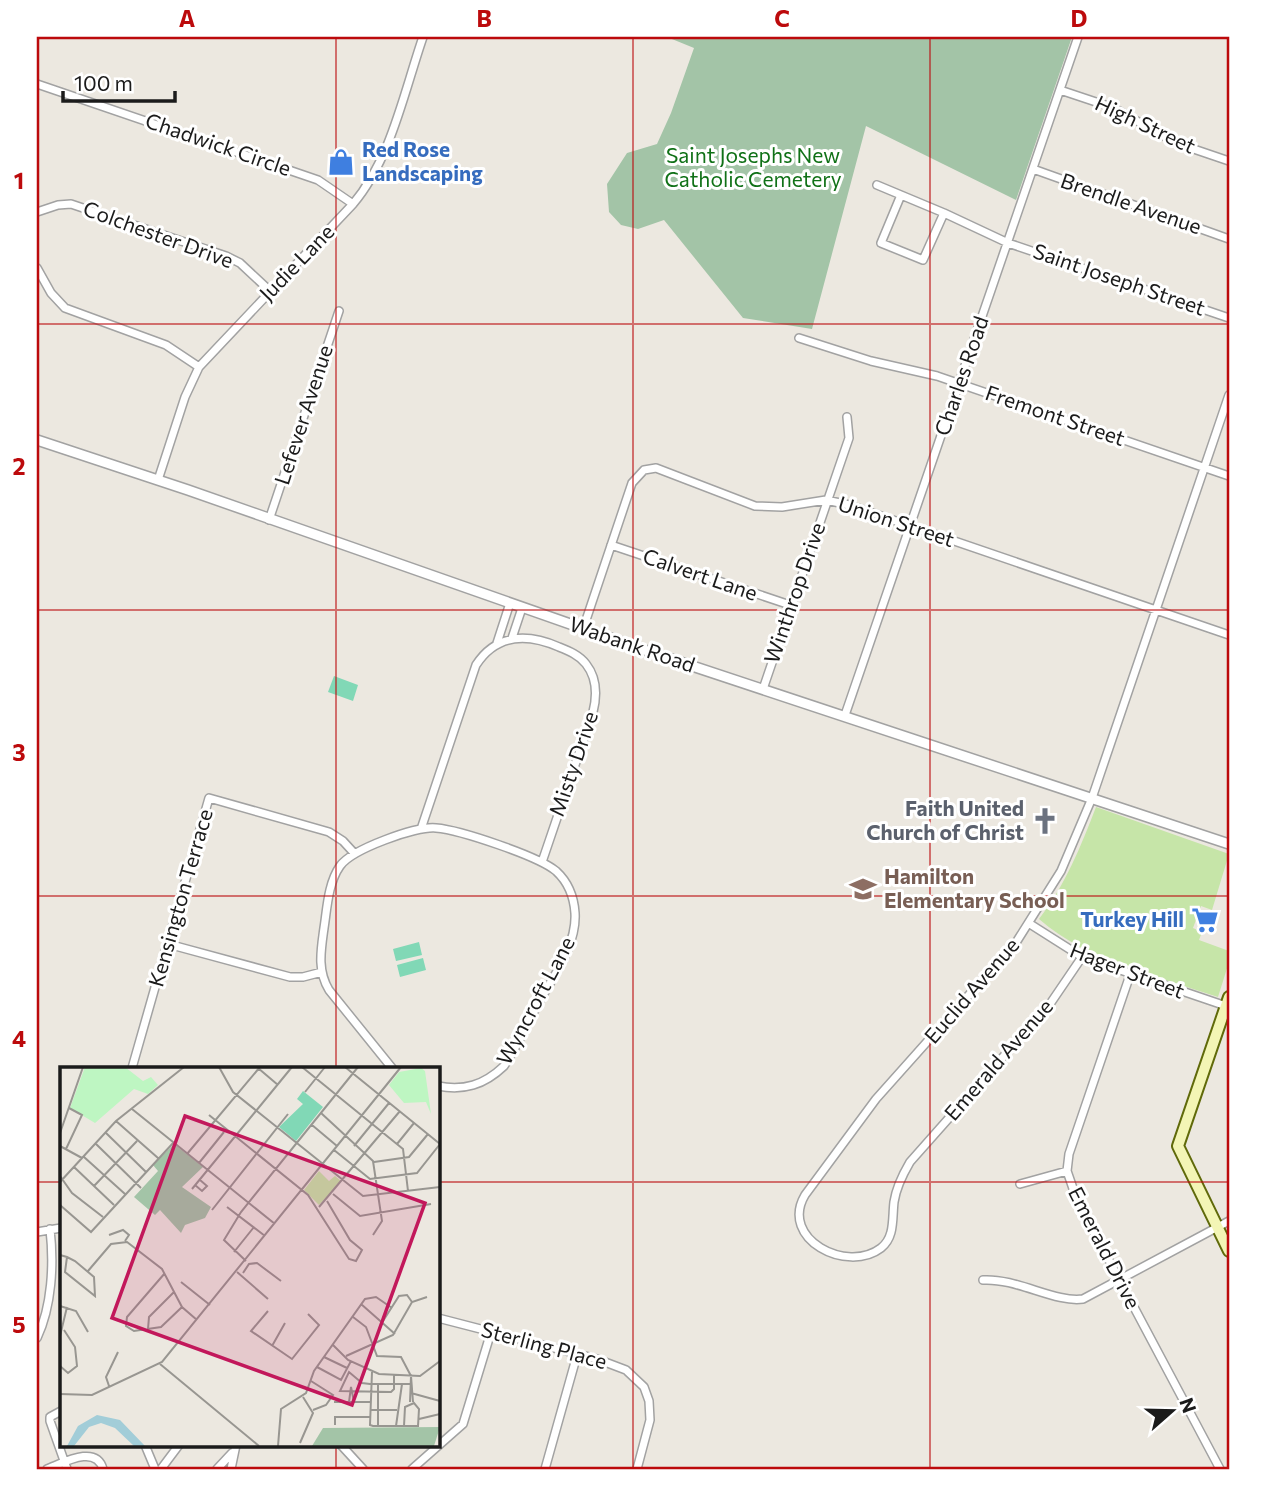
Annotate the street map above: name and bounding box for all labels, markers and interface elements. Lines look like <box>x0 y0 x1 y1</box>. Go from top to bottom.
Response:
text: A <box>179 4 196 32</box>
text: B <box>476 4 492 32</box>
text: C <box>774 4 790 32</box>
text: D <box>1071 4 1088 32</box>
scale bar <box>63 60 175 104</box>
text: 100 m <box>74 70 133 95</box>
street label: High Street <box>1091 90 1200 158</box>
street label: Chadwick Circle <box>142 107 294 180</box>
place label: Red Rose Landscaping <box>362 136 483 185</box>
park label: Saint Josephs New Catholic Cemetery <box>664 142 842 191</box>
shop icon: Red Rose Landscaping <box>326 147 356 177</box>
text: 1 <box>14 166 24 194</box>
street label: Brendle Avenue <box>1058 167 1205 238</box>
street label: Colchester Drive <box>80 195 237 272</box>
street label: Judie Lane <box>253 219 338 305</box>
street label: Saint Joseph Street <box>1030 237 1209 320</box>
street label: Charles Road <box>928 312 993 439</box>
street label: Lefever Avenue <box>268 342 337 488</box>
street label: Fremont Street <box>983 379 1128 450</box>
text: 2 <box>12 452 26 480</box>
street label: Union Street <box>835 490 958 551</box>
street label: Winthrop Drive <box>758 519 829 666</box>
street label: Calvert Lane <box>640 542 761 605</box>
street label: Wabank Road <box>566 610 699 677</box>
street label: Misty Drive <box>543 708 602 819</box>
text: 3 <box>12 738 26 766</box>
place label: Faith United Church of Christ <box>866 795 1024 844</box>
street label: Kensington Terrace <box>142 806 217 989</box>
church icon: Faith United Church of Christ <box>1030 806 1060 836</box>
place label: Hamilton Elementary School <box>884 863 1065 912</box>
school or university icon: Hamilton Elementary School <box>848 874 878 904</box>
supermarket icon: Turkey Hill <box>1190 905 1220 935</box>
place label: Turkey Hill <box>1080 906 1184 931</box>
street label: Wyncroft Lane <box>490 932 579 1069</box>
street label: Euclid Avenue <box>918 932 1023 1048</box>
street label: Hager Street <box>1067 936 1188 1003</box>
street label: Emerald Avenue <box>938 993 1057 1125</box>
text: 4 <box>12 1024 26 1052</box>
inset map <box>60 1067 439 1446</box>
street label: Emerald Drive <box>1064 1182 1147 1312</box>
text: 5 <box>12 1310 26 1338</box>
street label: Sterling Place <box>479 1316 610 1373</box>
north arrow <box>1136 1376 1206 1446</box>
text: N <box>1175 1394 1202 1416</box>

